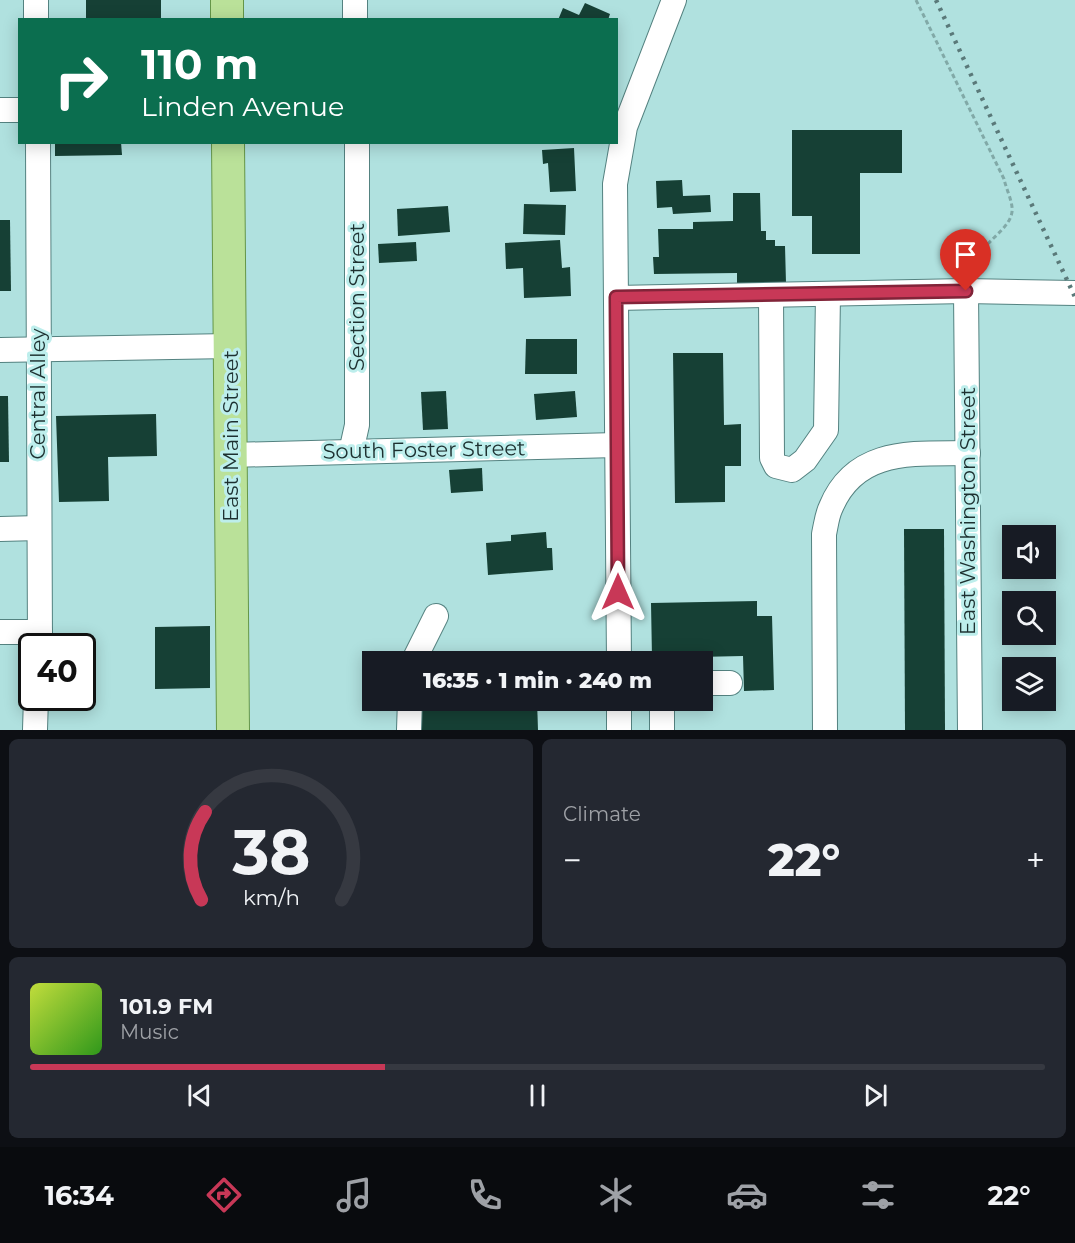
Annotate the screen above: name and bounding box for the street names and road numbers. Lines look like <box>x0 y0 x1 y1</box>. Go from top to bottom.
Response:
street label: Section Street <box>344 223 369 371</box>
street label: Central Alley <box>25 328 50 460</box>
street label: East Main Street <box>218 350 243 522</box>
street label: East Washington Street <box>955 387 980 635</box>
street label: South Foster Street <box>322 435 526 464</box>

